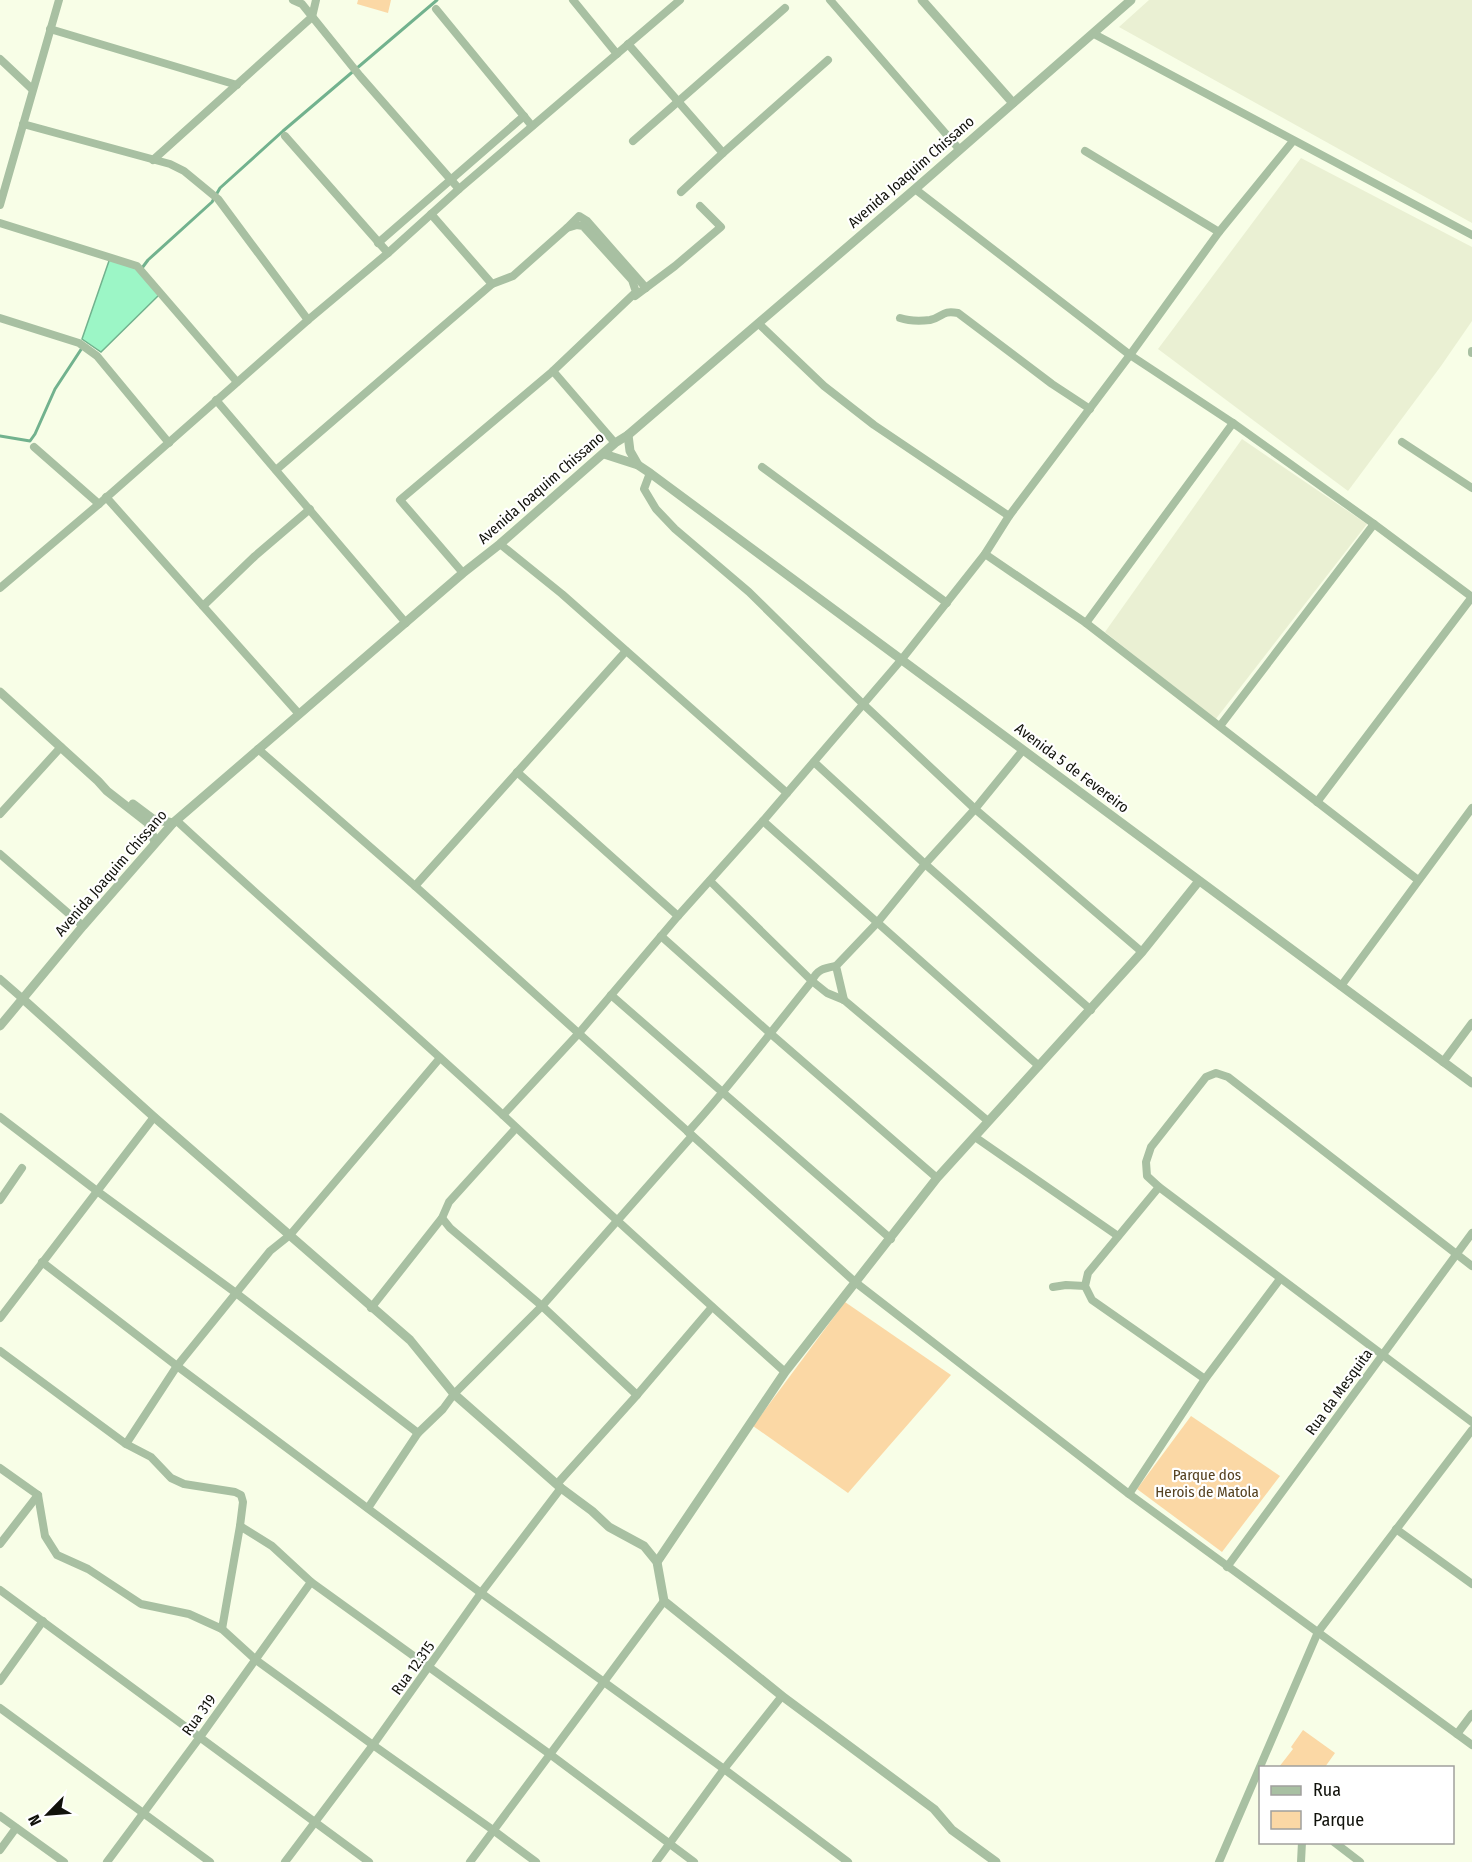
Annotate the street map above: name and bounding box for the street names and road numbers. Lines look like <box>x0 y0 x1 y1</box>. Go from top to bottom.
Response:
street label: Avenida Joaquim Chissano <box>844 112 978 232</box>
street label: Avenida Joaquim Chissano <box>474 428 608 548</box>
street label: Avenida 5 de Fevereiro <box>1011 719 1133 817</box>
street label: Avenida Joaquim Chissano <box>51 806 171 940</box>
street label: Rua da Mesquita <box>1302 1345 1376 1439</box>
street label: Rua 12.315 <box>388 1638 439 1698</box>
street label: Rua 319 <box>178 1691 220 1739</box>

